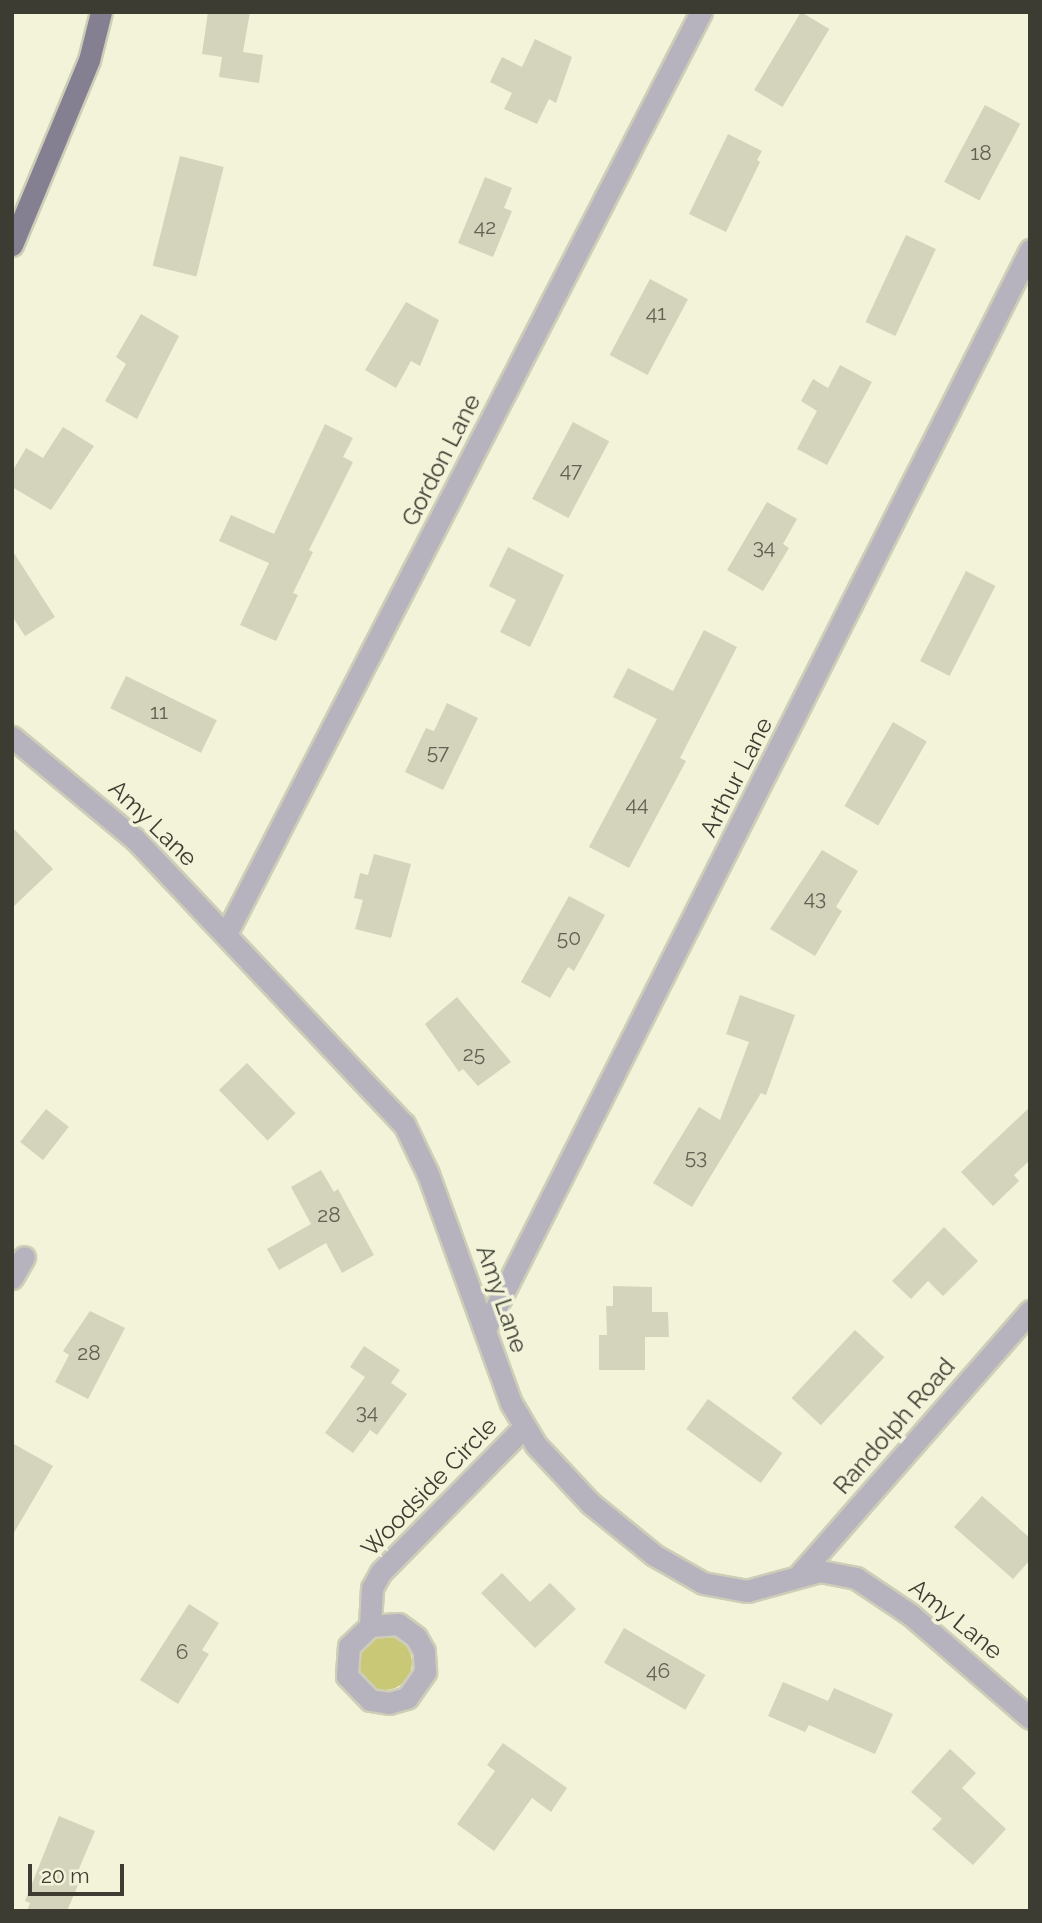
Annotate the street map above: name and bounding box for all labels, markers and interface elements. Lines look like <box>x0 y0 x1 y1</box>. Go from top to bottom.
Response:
house number: 18 <box>970 140 992 166</box>
house number: 42 <box>474 214 496 240</box>
house number: 41 <box>646 300 666 326</box>
street label: Gordon Lane <box>395 389 487 531</box>
house number: 47 <box>560 457 582 483</box>
house number: 34 <box>753 534 775 560</box>
house number: 11 <box>150 699 168 725</box>
street label: Arthur Lane <box>694 712 778 842</box>
house number: 57 <box>427 739 449 765</box>
street label: Amy Lane <box>103 774 203 872</box>
house number: 44 <box>626 791 648 817</box>
house number: 43 <box>804 885 826 911</box>
house number: 50 <box>557 925 581 951</box>
house number: 25 <box>463 1041 485 1067</box>
house number: 53 <box>685 1144 707 1170</box>
house number: 28 <box>317 1202 341 1228</box>
street label: Amy Lane <box>470 1241 534 1357</box>
house number: 28 <box>77 1340 101 1366</box>
street label: Randolph Road <box>827 1352 961 1500</box>
house number: 34 <box>356 1399 378 1425</box>
street label: Woodside Circle <box>355 1411 503 1563</box>
street label: Amy Lane <box>903 1572 1009 1666</box>
house number: 6 <box>176 1639 188 1665</box>
house number: 46 <box>646 1658 670 1684</box>
scale bar <box>32 1850 128 1894</box>
text: 20 m <box>41 1863 89 1888</box>

